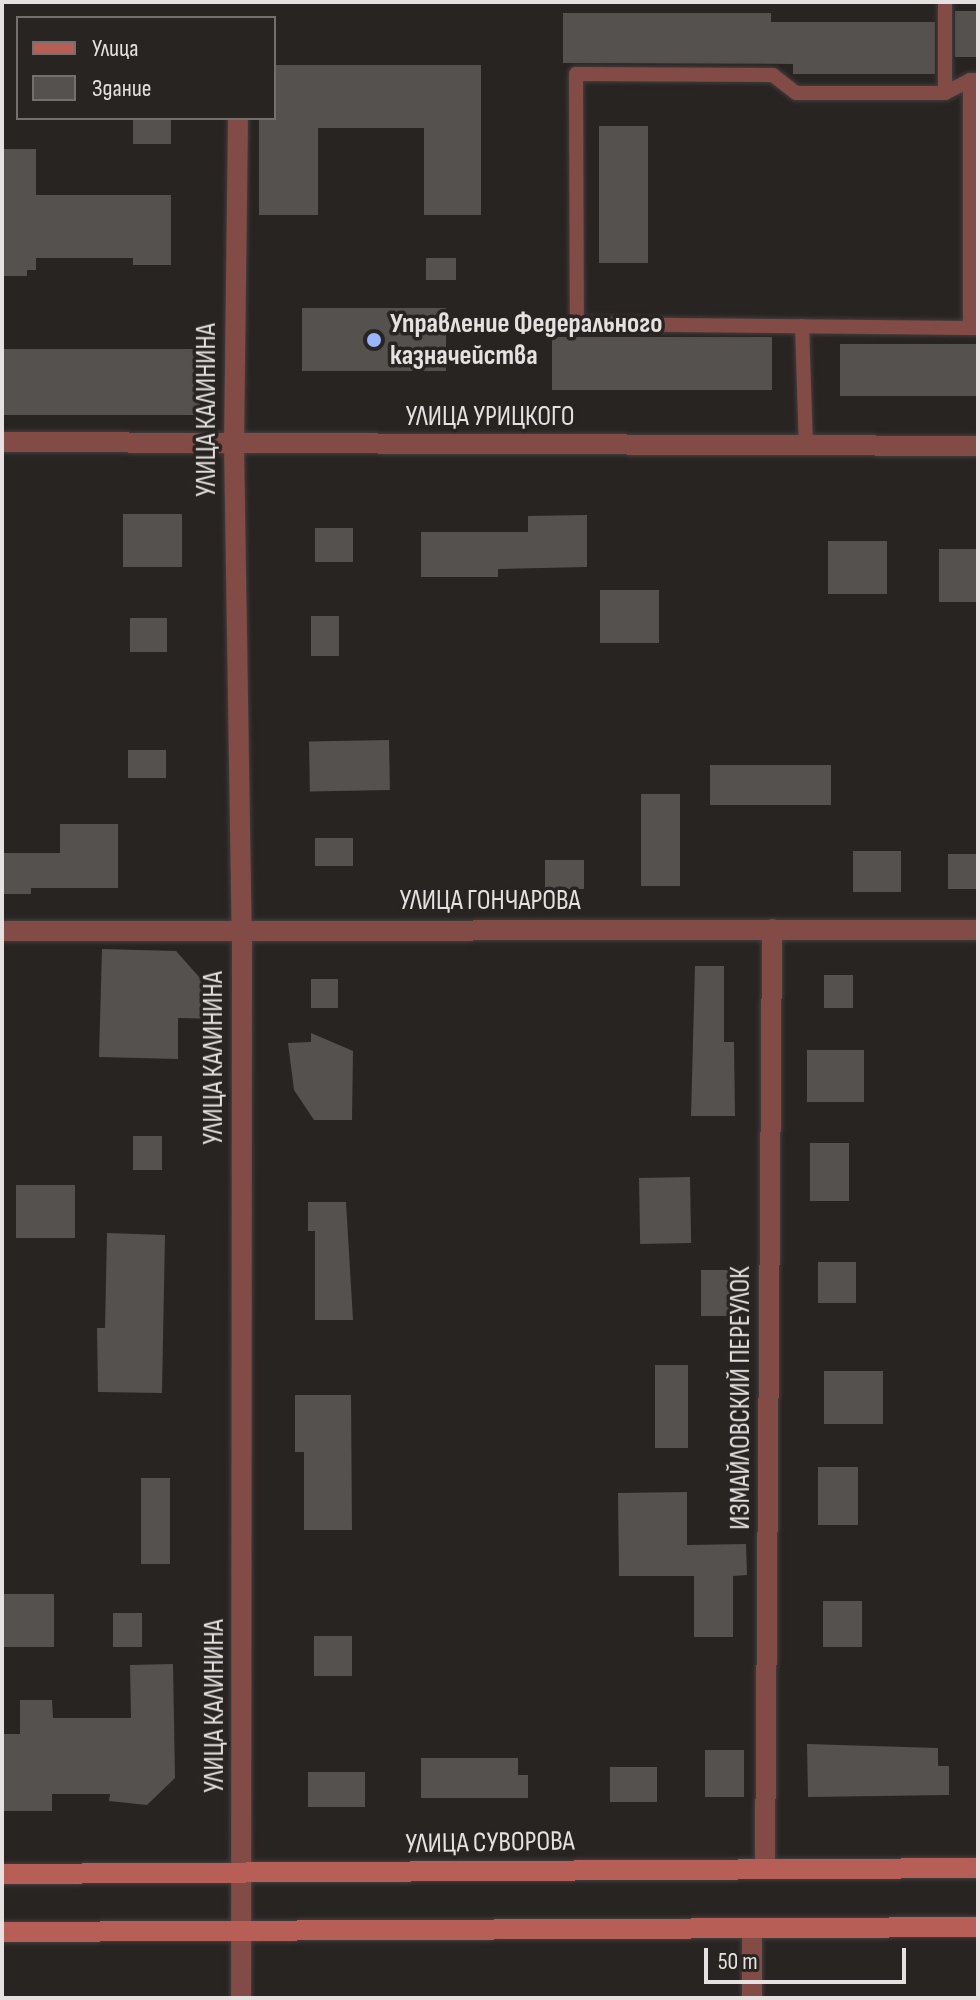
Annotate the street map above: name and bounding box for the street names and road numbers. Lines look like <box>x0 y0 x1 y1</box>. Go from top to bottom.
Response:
street label: УЛИЦА КАЛИНИНА <box>190 323 224 497</box>
street label: УЛИЦА УРИЦКОГО <box>406 400 574 434</box>
street label: УЛИЦА ГОНЧАРОВА <box>400 884 580 918</box>
street label: УЛИЦА КАЛИНИНА <box>197 971 231 1145</box>
street label: ИЗМАЙЛОВСКИЙ ПЕРЕУЛОК <box>724 1266 758 1530</box>
street label: УЛИЦА КАЛИНИНА <box>198 1619 232 1793</box>
street label: УЛИЦА СУВОРОВА <box>405 1825 575 1861</box>

